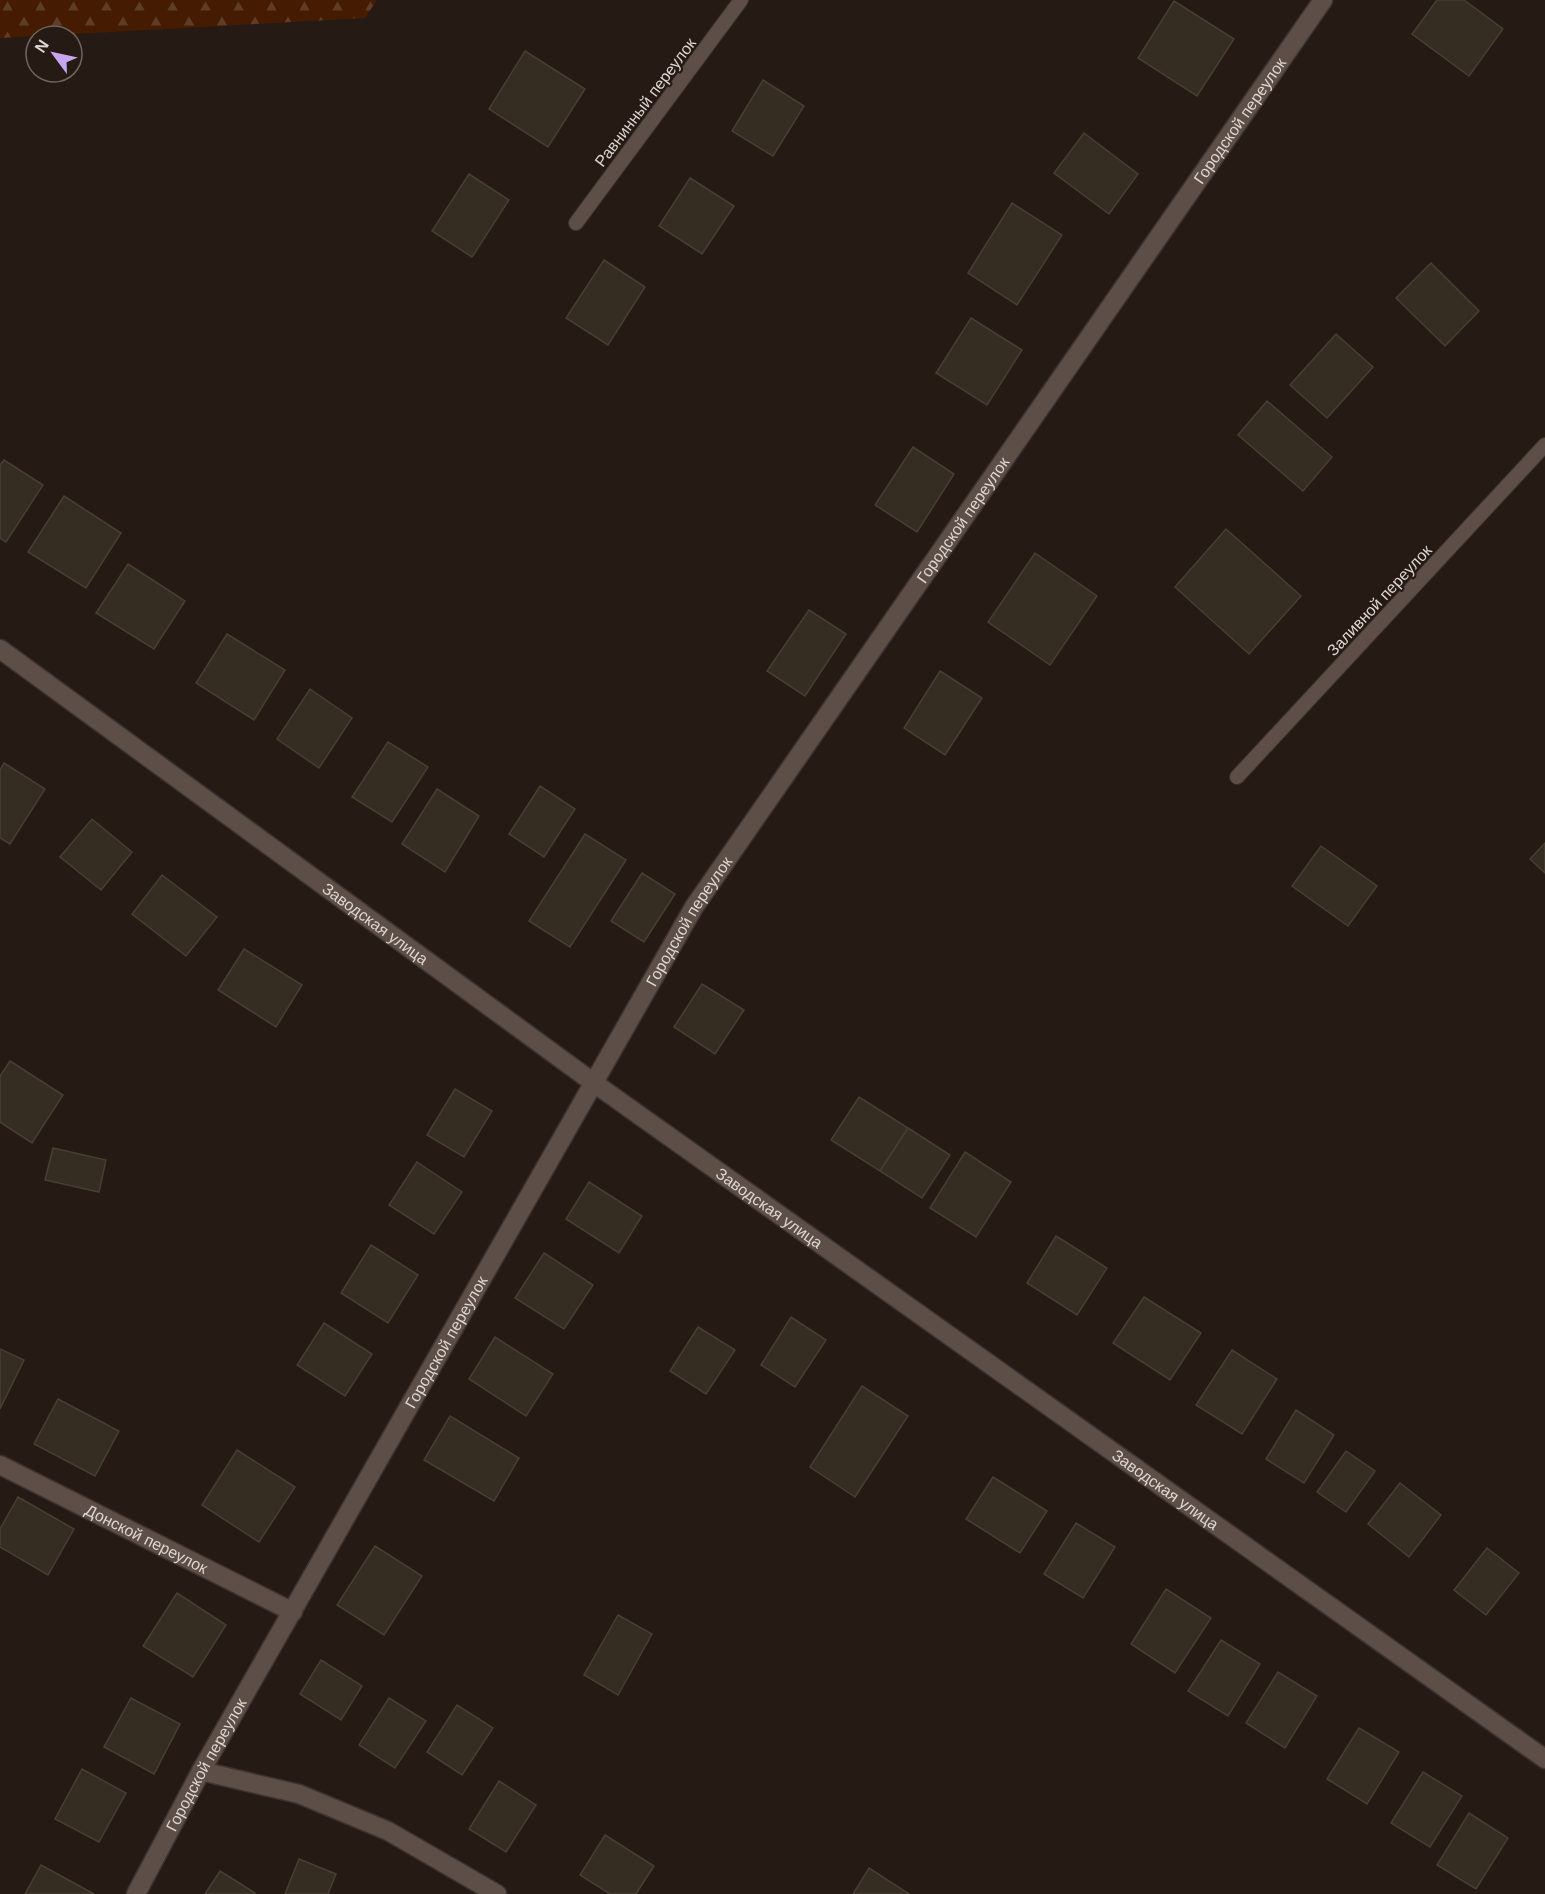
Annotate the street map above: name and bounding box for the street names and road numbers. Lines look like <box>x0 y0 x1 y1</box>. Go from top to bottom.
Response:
street label: Равнинный переулок <box>592 34 700 170</box>
street label: Городской переулок <box>1190 54 1290 187</box>
street label: Городской переулок <box>913 453 1013 586</box>
street label: Заливной переулок <box>1324 541 1436 659</box>
street label: Городской переулок <box>643 853 736 989</box>
street label: Заводская улица <box>319 880 431 968</box>
street label: Заводская улица <box>713 1165 826 1252</box>
street label: Городской переулок <box>402 1272 491 1411</box>
street label: Заводская улица <box>1109 1446 1222 1533</box>
street label: Донской переулок <box>82 1501 211 1577</box>
street label: Городской переулок <box>163 1695 250 1834</box>

